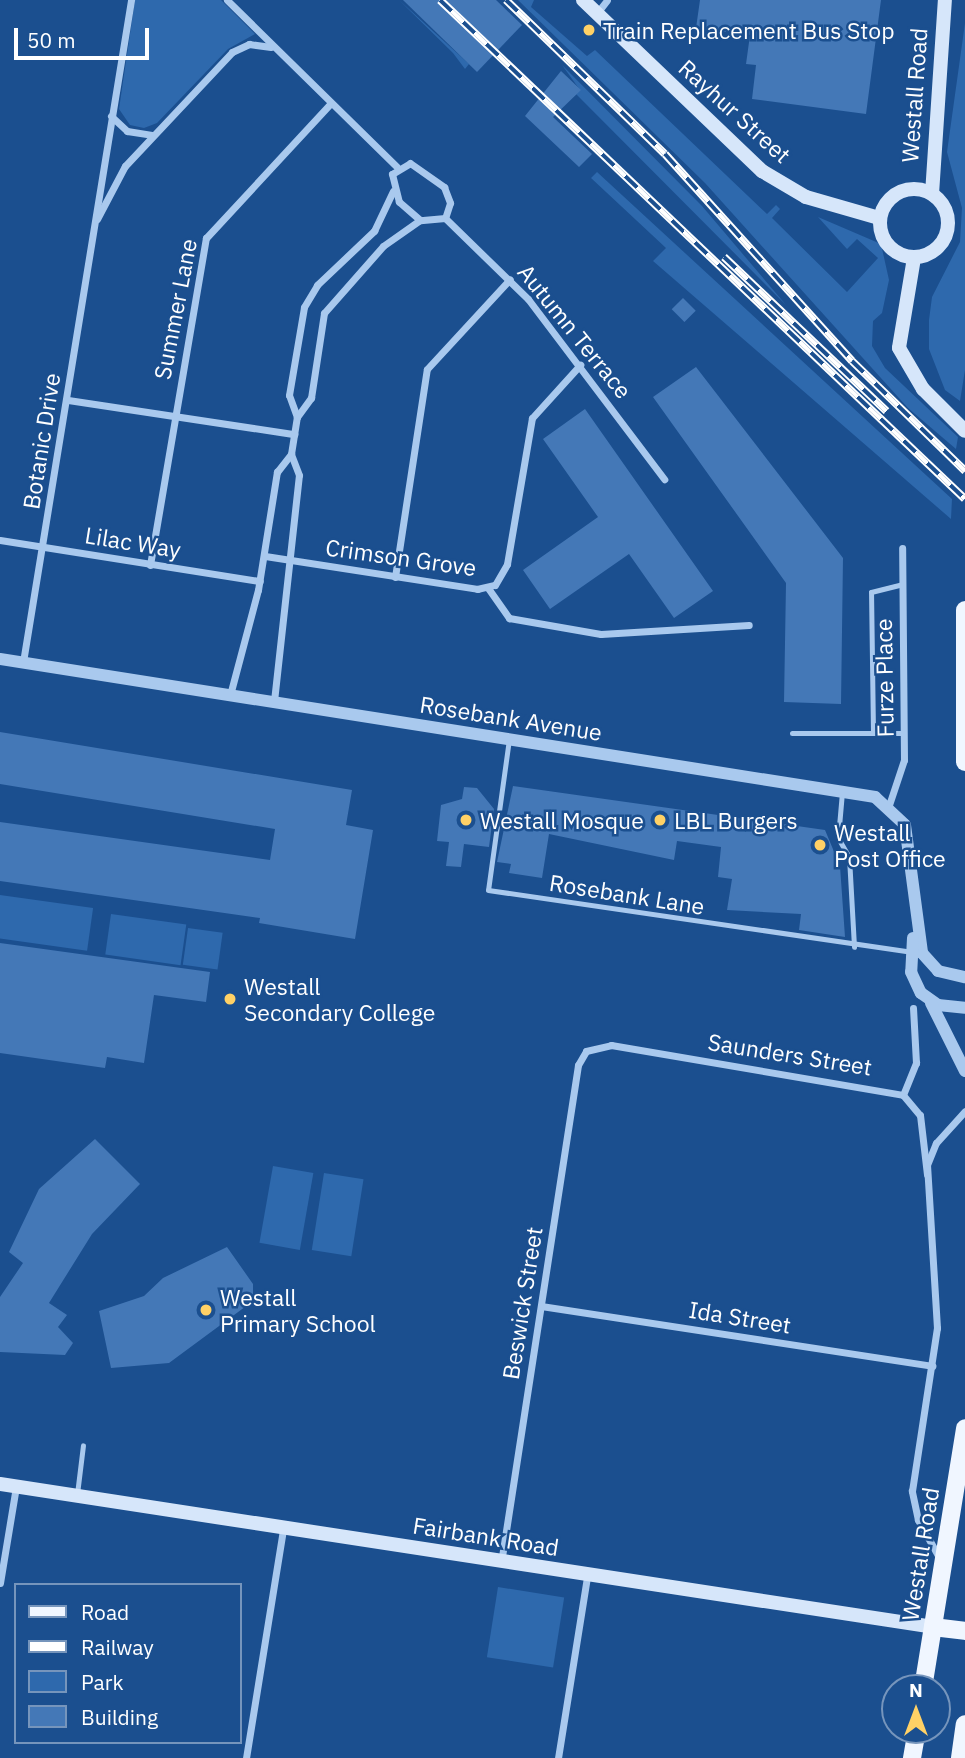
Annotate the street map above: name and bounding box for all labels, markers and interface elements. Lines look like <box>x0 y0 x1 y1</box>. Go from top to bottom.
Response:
scale bar <box>18 14 152 58</box>
place label: Train Replacement Bus Stop <box>603 16 894 44</box>
marker: Train Replacement Bus Stop <box>581 22 597 38</box>
text: 50 m <box>27 26 76 54</box>
street label: Westall Road <box>896 27 932 163</box>
street label: Rayhur Street <box>673 53 797 169</box>
street label: Summer Lane <box>148 236 202 382</box>
street label: Autumn Terrace <box>512 258 638 404</box>
street label: Botanic Drive <box>17 371 65 511</box>
street label: Lilac Way <box>83 521 183 563</box>
street label: Crimson Grove <box>324 533 478 581</box>
street label: Furze Place <box>869 618 899 738</box>
street label: Rosebank Avenue <box>418 690 604 746</box>
place label: Westall Mosque <box>480 806 644 834</box>
place label: LBL Burgers <box>674 806 798 834</box>
marker: Westall Mosque <box>458 812 474 828</box>
marker: LBL Burgers <box>652 812 668 828</box>
place label: Westall Post Office <box>834 818 946 872</box>
marker: Westall Post Office <box>812 837 828 853</box>
street label: Rosebank Lane <box>547 868 707 920</box>
place label: Westall Secondary College <box>244 972 435 1026</box>
marker: Westall Secondary College <box>222 991 238 1007</box>
street label: Saunders Street <box>706 1027 874 1081</box>
street label: Beswick Street <box>496 1225 548 1381</box>
place label: Westall Primary School <box>220 1283 376 1337</box>
street label: Ida Street <box>687 1295 793 1339</box>
marker: Westall Primary School <box>198 1302 214 1318</box>
street label: Westall Road <box>896 1485 944 1623</box>
street label: Fairbank Road <box>411 1511 561 1561</box>
legend <box>14 1583 242 1744</box>
text: Road <box>81 1598 129 1626</box>
text: Railway <box>81 1633 154 1661</box>
text: Park <box>81 1668 124 1696</box>
north arrow <box>881 1674 951 1744</box>
text: N <box>909 1678 923 1702</box>
text: Building <box>81 1703 158 1731</box>

